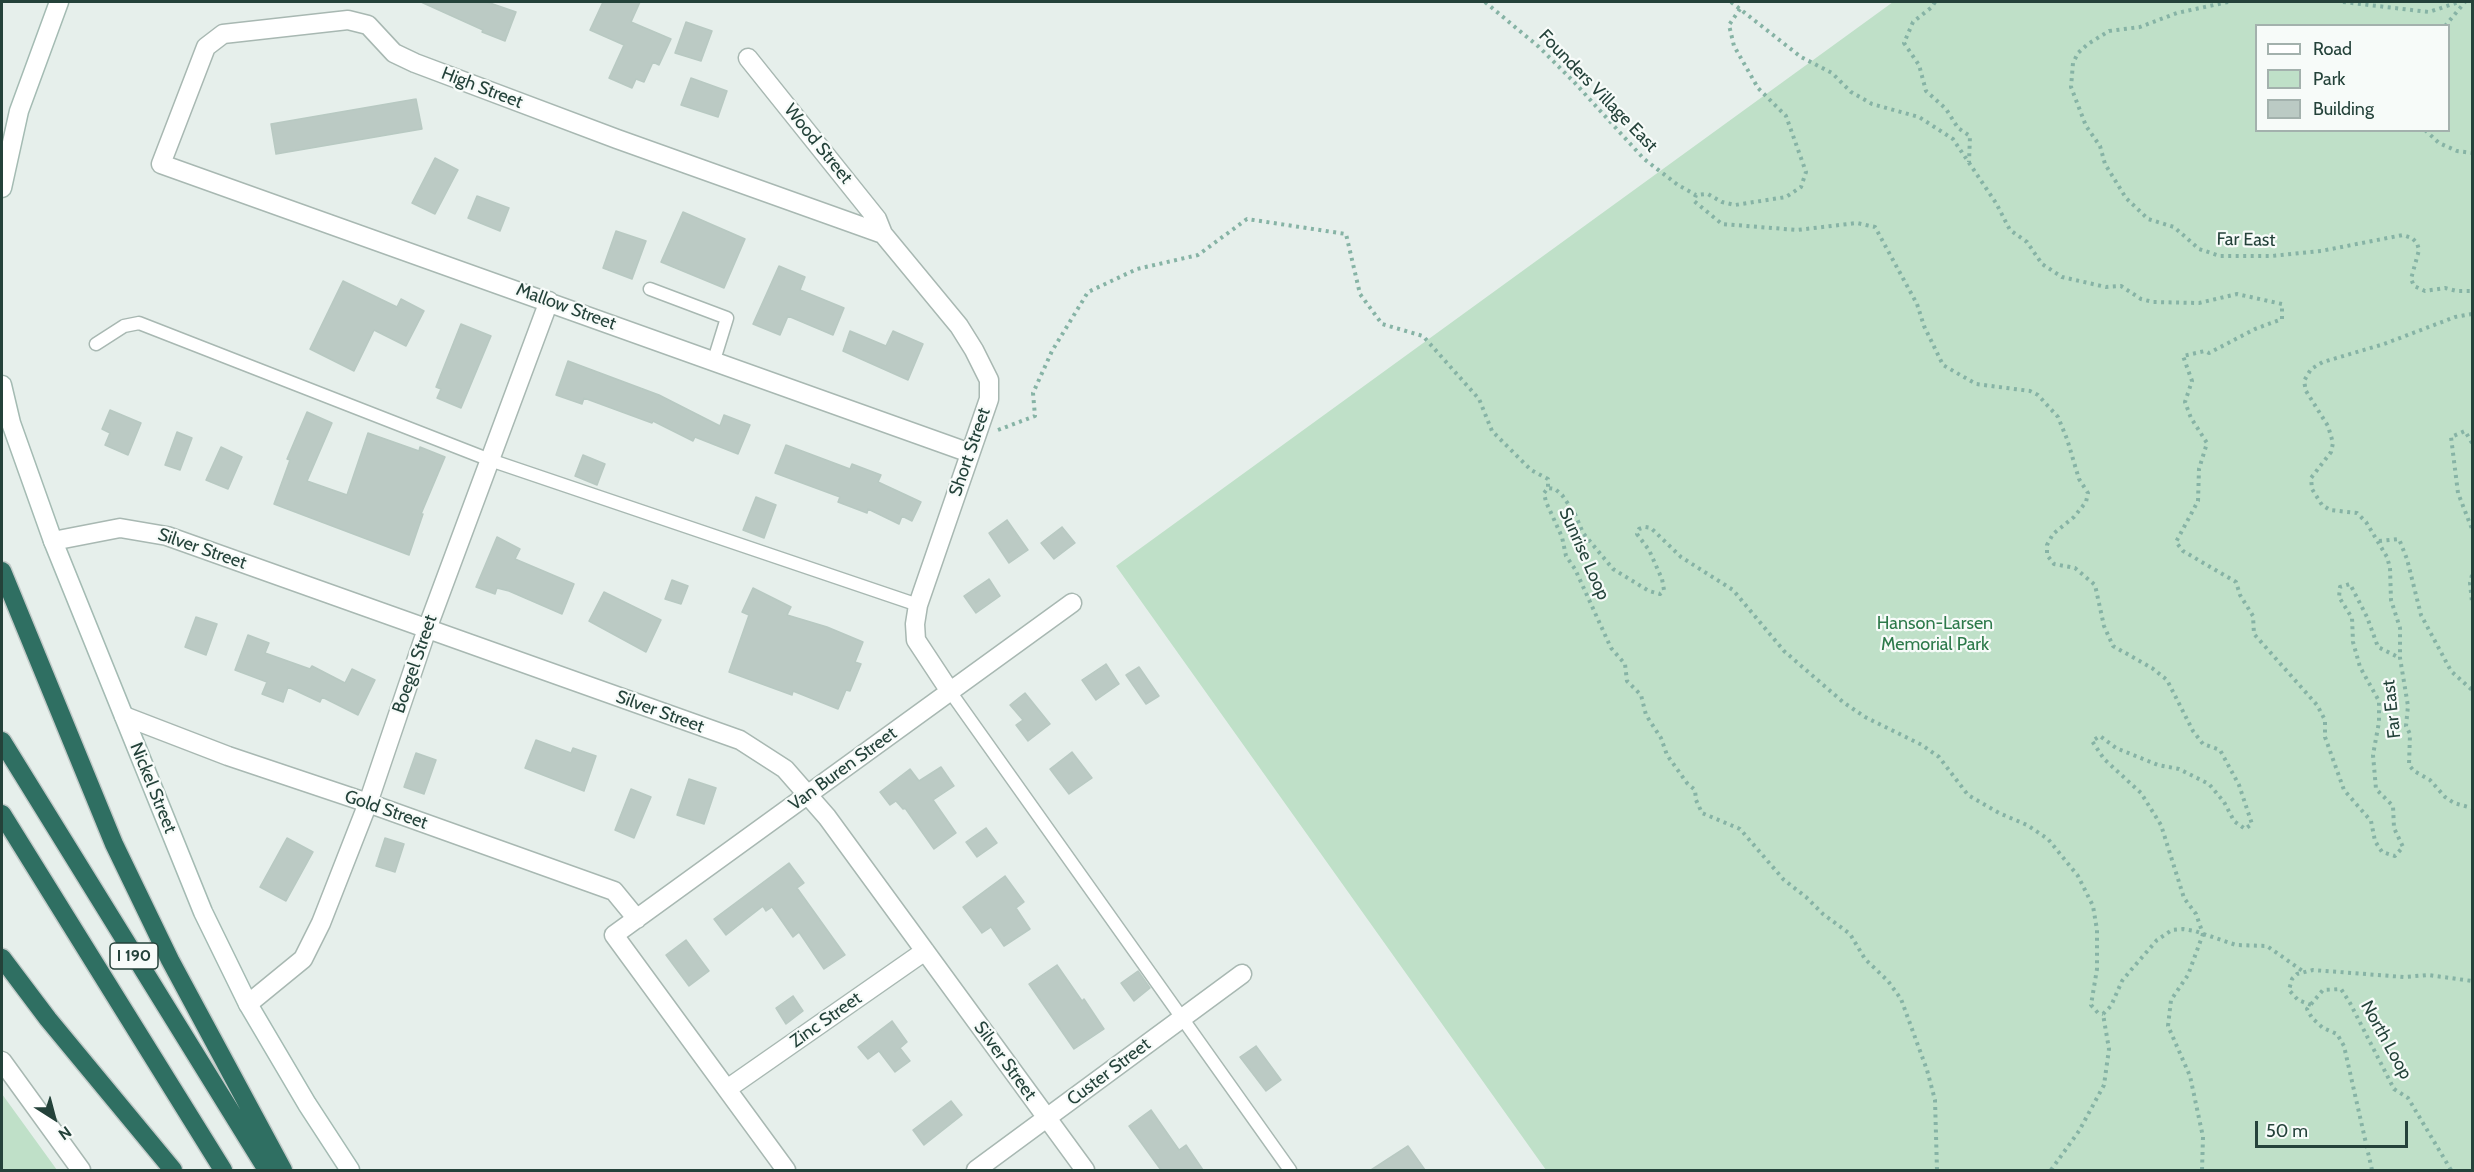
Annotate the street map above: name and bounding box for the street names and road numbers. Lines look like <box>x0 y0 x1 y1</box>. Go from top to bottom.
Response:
street label: Founders Village East <box>1534 25 1662 157</box>
street label: High Street <box>438 63 526 113</box>
street label: Wood Street <box>779 100 857 188</box>
street label: Far East <box>2216 229 2276 251</box>
street label: Mallow Street <box>513 279 619 335</box>
street label: Short Street <box>945 405 995 499</box>
street label: Sunrise Loop <box>1554 504 1614 604</box>
street label: Silver Street <box>155 524 249 574</box>
street label: Boegel Street <box>388 612 442 716</box>
street label: Far East <box>2378 679 2406 739</box>
street label: Silver Street <box>613 686 707 738</box>
street label: Van Buren Street <box>785 723 901 815</box>
street label: Nickel Street <box>125 739 181 837</box>
street label: Gold Street <box>342 786 430 834</box>
road number: I 190 <box>110 943 158 969</box>
street label: Zinc Street <box>786 988 866 1052</box>
street label: North Loop <box>2356 997 2416 1083</box>
street label: Silver Street <box>969 1017 1041 1105</box>
street label: Custer Street <box>1063 1034 1155 1110</box>

